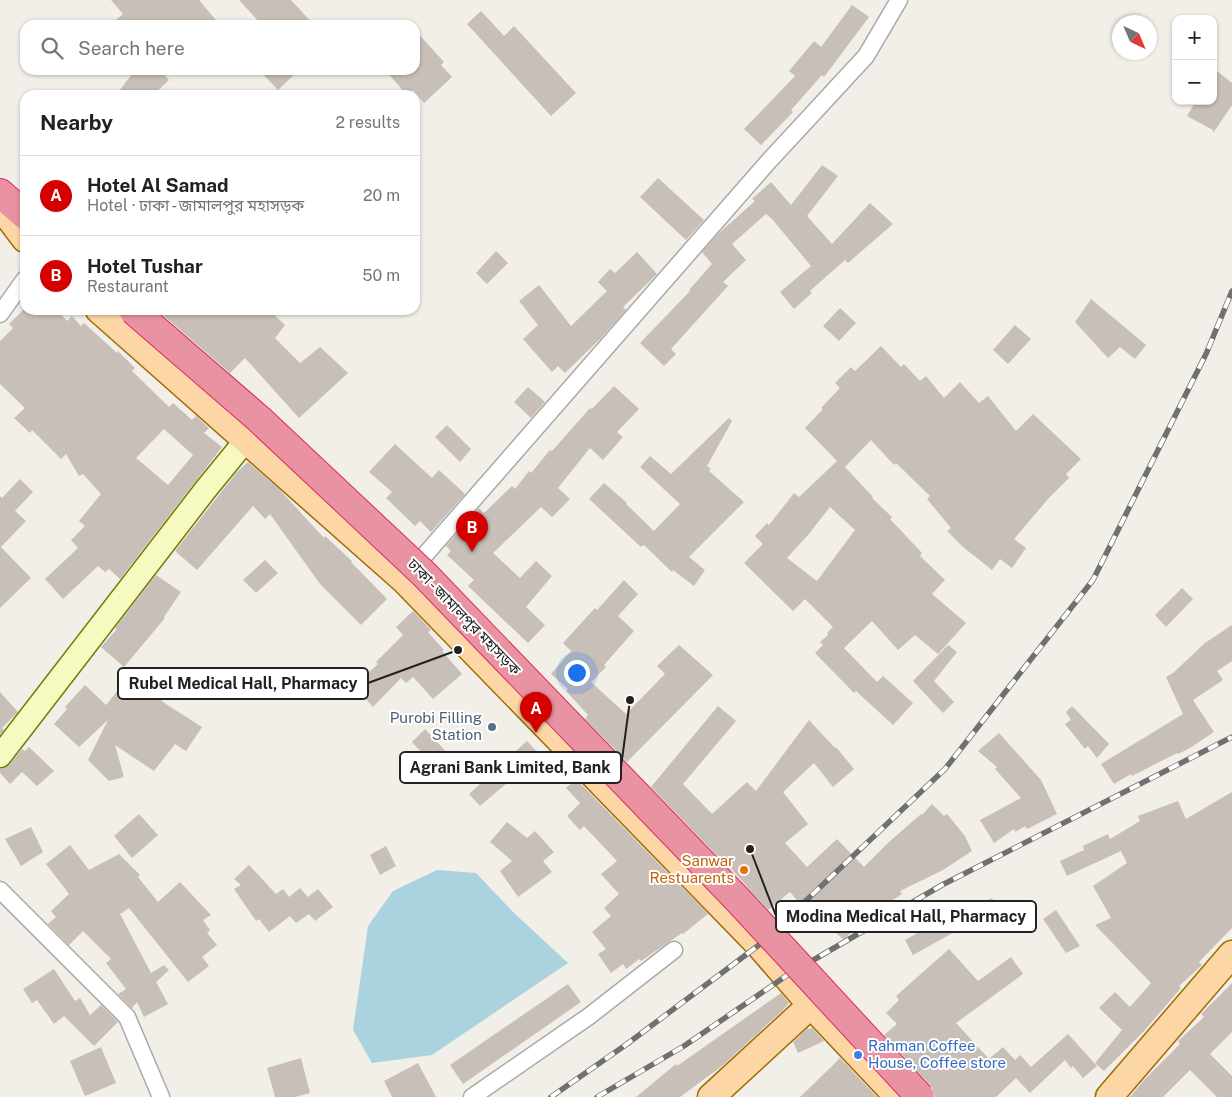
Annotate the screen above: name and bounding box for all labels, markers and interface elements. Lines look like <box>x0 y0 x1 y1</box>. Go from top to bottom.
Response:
north arrow <box>1112 15 1157 60</box>
map controls <box>1172 15 1217 105</box>
button: + <box>1172 15 1217 60</box>
search box <box>20 20 420 75</box>
icon: search <box>38 34 66 62</box>
text: Search here <box>78 37 185 59</box>
button: − <box>1172 60 1217 105</box>
text: Nearby <box>40 110 113 135</box>
text: 2 results <box>335 113 400 132</box>
text: Hotel Al Samad <box>87 174 228 196</box>
text: A <box>50 186 62 205</box>
text: 20 m <box>363 186 400 205</box>
text: Hotel · ঢাকা - জামালপুর মহাসড়ক <box>87 196 304 215</box>
text: Hotel Tushar <box>87 255 203 277</box>
text: B <box>51 266 61 285</box>
text: 50 m <box>362 266 400 285</box>
text: Restaurant <box>87 277 169 296</box>
pin: B <box>456 511 488 552</box>
street label: ঢাকা - জামালপুর মহাসড়ক <box>403 554 525 680</box>
your location <box>564 660 590 686</box>
callout: Rubel Medical Hall, Pharmacy <box>118 668 368 699</box>
text: Rubel Medical Hall, Pharmacy <box>128 674 358 693</box>
pin: A <box>520 692 552 733</box>
place label: Purobi Filling Station <box>390 709 482 743</box>
marker: Purobi Filling Station <box>486 721 498 733</box>
callout: Agrani Bank Limited, Bank <box>400 752 621 783</box>
text: Agrani Bank Limited, Bank <box>410 758 610 777</box>
place label: Sanwar Restuarents <box>650 852 734 886</box>
marker: Sanwar Restuarents <box>738 864 750 876</box>
callout: Modina Medical Hall, Pharmacy <box>776 901 1036 932</box>
text: Modina Medical Hall, Pharmacy <box>786 907 1026 926</box>
place label: Rahman Coffee House, Coffee store <box>868 1037 1006 1071</box>
marker: Rahman Coffee House, Coffee store <box>852 1049 864 1061</box>

